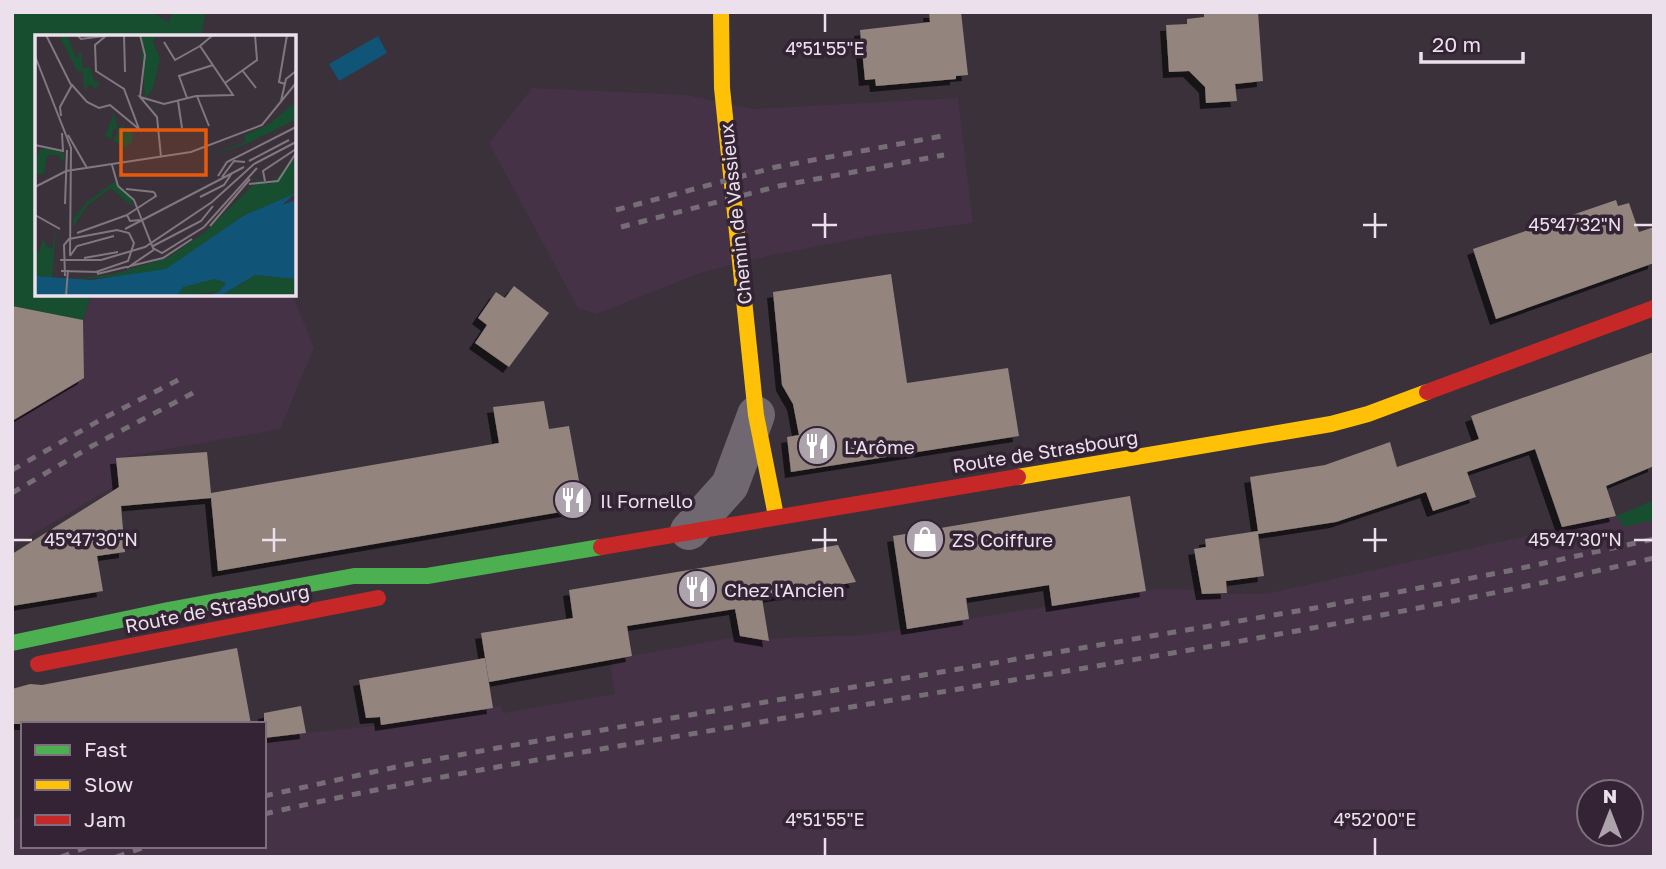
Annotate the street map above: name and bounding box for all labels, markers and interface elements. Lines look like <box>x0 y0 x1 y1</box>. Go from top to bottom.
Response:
scale bar <box>1421 21 1522 65</box>
text: 20 m <box>1432 31 1481 57</box>
inset map <box>35 35 296 296</box>
text: 4°51'55"E <box>785 37 865 59</box>
street label: Chemin de Vassieux <box>714 122 756 306</box>
text: 45°47'32"N <box>1529 213 1621 235</box>
restaurant icon: L'Arôme <box>796 425 838 467</box>
street label: Route de Strasbourg <box>951 425 1139 477</box>
place label: L'Arôme <box>844 435 915 458</box>
restaurant icon: Il Fornello <box>552 479 594 521</box>
place label: Il Fornello <box>600 489 693 512</box>
shop icon: ZS Coiffure <box>904 518 946 560</box>
text: 45°47'30"N <box>44 528 138 550</box>
place label: ZS Coiffure <box>952 528 1053 551</box>
text: 45°47'30"N <box>1528 528 1622 550</box>
restaurant icon: Chez l'Ancien <box>676 568 718 610</box>
place label: Chez l'Ancien <box>724 578 845 601</box>
street label: Route de Strasbourg <box>123 579 311 637</box>
legend <box>21 722 266 848</box>
text: Fast <box>84 736 127 762</box>
text: Slow <box>84 771 133 797</box>
north arrow <box>1575 778 1645 848</box>
text: N <box>1603 784 1617 807</box>
text: Jam <box>84 806 126 832</box>
text: 4°51'55"E <box>785 808 865 830</box>
text: 4°52'00"E <box>1334 808 1416 830</box>

